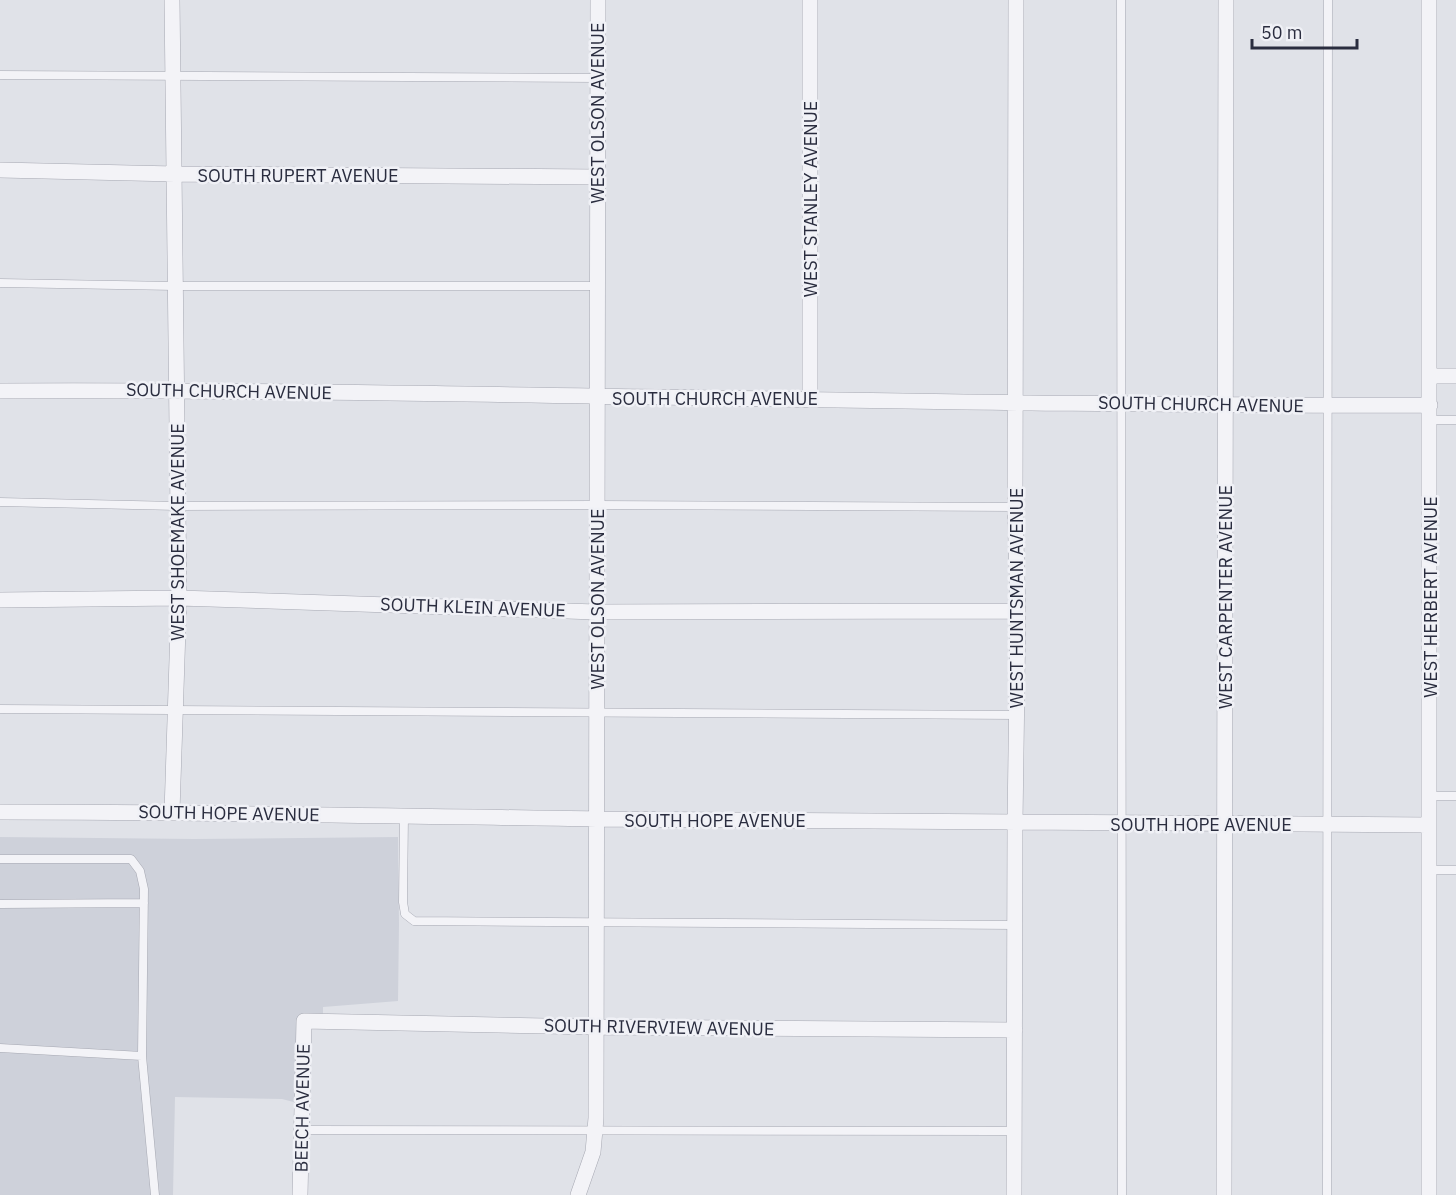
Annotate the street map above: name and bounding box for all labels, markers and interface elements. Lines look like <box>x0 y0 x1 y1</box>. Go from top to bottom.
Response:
scale bar <box>1252 12 1357 50</box>
text: 50 m <box>1261 21 1303 44</box>
street label: WEST OLSON AVENUE <box>586 23 609 203</box>
street label: WEST STANLEY AVENUE <box>799 101 822 297</box>
street label: SOUTH RUPERT AVENUE <box>198 164 398 187</box>
street label: SOUTH CHURCH AVENUE <box>126 378 332 404</box>
street label: SOUTH CHURCH AVENUE <box>612 387 818 410</box>
street label: SOUTH CHURCH AVENUE <box>1098 391 1304 417</box>
street label: WEST SHOEMAKE AVENUE <box>166 423 189 641</box>
street label: WEST CARPENTER AVENUE <box>1214 485 1237 709</box>
street label: WEST HUNTSMAN AVENUE <box>1005 488 1028 708</box>
street label: WEST HERBERT AVENUE <box>1419 496 1442 698</box>
street label: WEST OLSON AVENUE <box>586 509 609 689</box>
street label: SOUTH KLEIN AVENUE <box>380 592 566 622</box>
street label: SOUTH HOPE AVENUE <box>138 800 320 826</box>
street label: SOUTH HOPE AVENUE <box>624 809 806 832</box>
street label: SOUTH HOPE AVENUE <box>1110 813 1292 836</box>
street label: SOUTH RIVERVIEW AVENUE <box>544 1013 774 1041</box>
street label: BEECH AVENUE <box>289 1044 315 1172</box>

